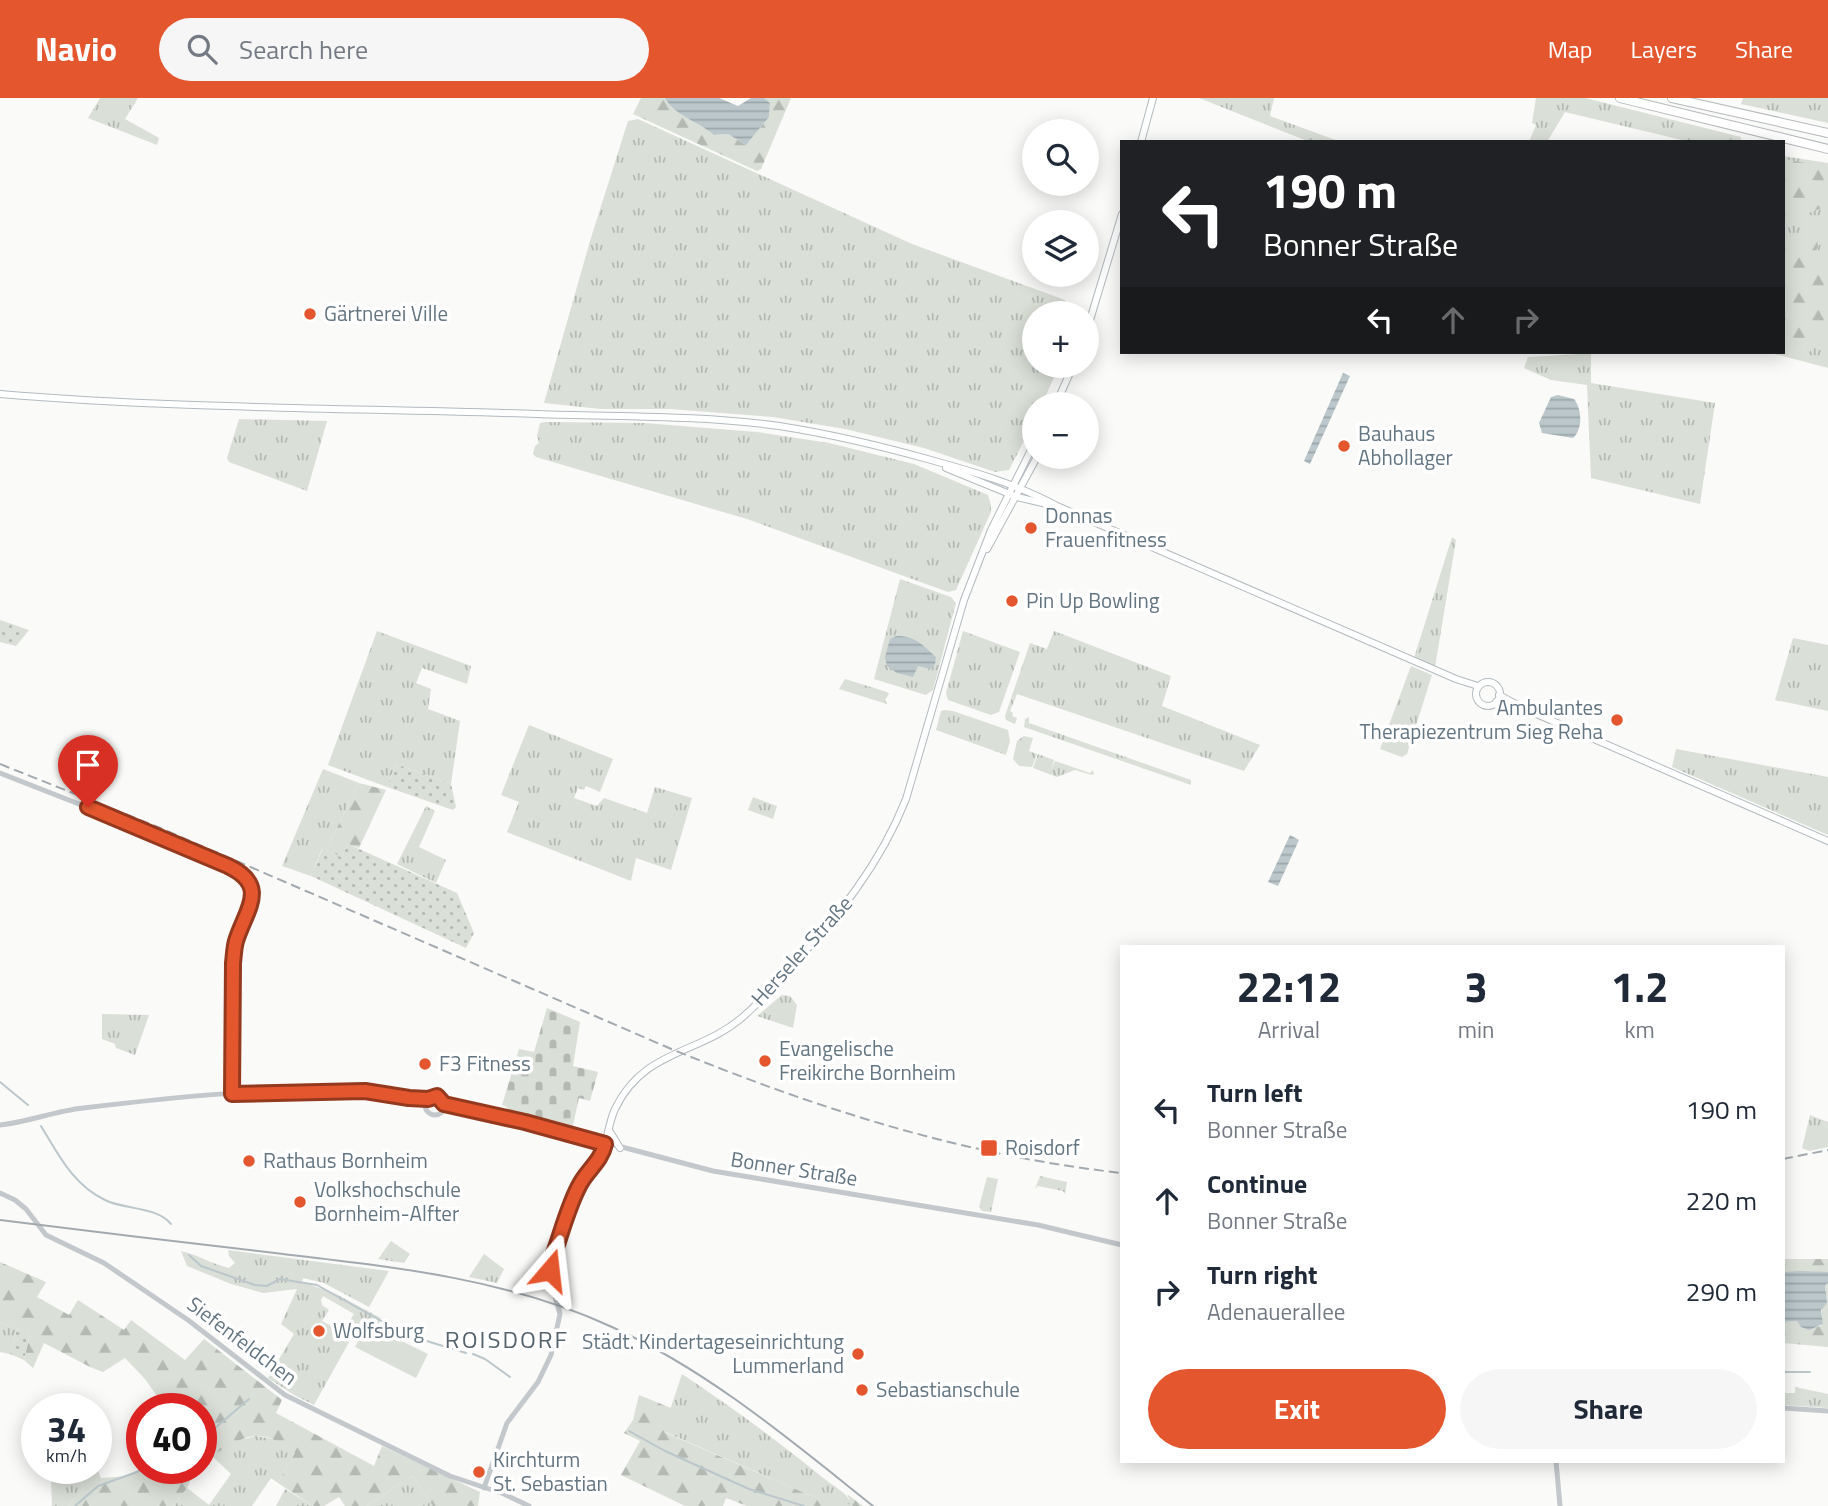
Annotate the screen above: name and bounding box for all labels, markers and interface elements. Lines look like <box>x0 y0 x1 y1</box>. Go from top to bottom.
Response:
search box <box>159 18 649 81</box>
text: Navio <box>35 24 117 74</box>
icon: search <box>183 30 221 68</box>
text: Search here <box>239 30 368 69</box>
text: Map <box>1548 31 1593 67</box>
text: Layers <box>1631 31 1697 67</box>
text: Share <box>1735 31 1793 67</box>
map controls <box>1022 119 1099 469</box>
button: search <box>1022 119 1099 196</box>
text: 190 m <box>1263 152 1397 227</box>
icon: left <box>1148 168 1239 259</box>
button: layers <box>1022 210 1099 287</box>
text: Bonner Straße <box>1263 220 1458 268</box>
place label: Gärtnerei Ville <box>324 297 448 329</box>
button: + <box>1022 301 1099 378</box>
icon: left <box>1361 301 1399 339</box>
icon: ahead <box>1434 301 1472 339</box>
icon: right <box>1507 301 1545 339</box>
marker: Gärtnerei Ville <box>302 306 318 322</box>
button: − <box>1022 392 1099 469</box>
place label: Bauhaus Abhollager <box>1358 417 1453 473</box>
marker: Bauhaus Abhollager <box>1336 438 1352 454</box>
place label: Donnas Frauenfitness <box>1045 499 1167 555</box>
marker: Donnas Frauenfitness <box>1023 520 1039 536</box>
place label: Pin Up Bowling <box>1026 584 1160 616</box>
marker: Pin Up Bowling <box>1004 593 1020 609</box>
place label: Ambulantes Therapiezentrum Sieg Reha <box>1360 691 1603 747</box>
marker: Ambulantes Therapiezentrum Sieg Reha <box>1609 712 1625 728</box>
pin <box>58 735 118 807</box>
icon: arrive <box>69 746 107 784</box>
street label: Herseler Straße <box>743 888 860 1013</box>
text: 22:12 <box>1236 954 1341 1018</box>
text: 3 <box>1464 954 1488 1018</box>
text: 1.2 <box>1611 954 1669 1018</box>
text: Arrival <box>1258 1012 1320 1047</box>
text: min <box>1458 1012 1494 1047</box>
text: km <box>1625 1012 1655 1047</box>
place label: Evangelische Freikirche Bornheim <box>779 1032 956 1088</box>
place label: F3 Fitness <box>439 1047 531 1079</box>
marker: Evangelische Freikirche Bornheim <box>757 1053 773 1069</box>
marker: F3 Fitness <box>417 1056 433 1072</box>
text: Turn left <box>1207 1073 1302 1112</box>
text: 190 m <box>1686 1090 1757 1129</box>
icon: left <box>1148 1091 1186 1129</box>
text: Bonner Straße <box>1207 1112 1347 1147</box>
place label: Roisdorf <box>1005 1131 1080 1163</box>
marker: Roisdorf <box>979 1138 999 1158</box>
street label: Bonner Straße <box>728 1142 860 1194</box>
place label: Rathaus Bornheim <box>263 1144 428 1176</box>
marker: Rathaus Bornheim <box>241 1153 257 1169</box>
text: Continue <box>1207 1164 1307 1203</box>
place label: Volkshochschule Bornheim-Alfter <box>314 1173 461 1229</box>
text: 220 m <box>1686 1181 1757 1220</box>
icon: ahead <box>1148 1182 1186 1220</box>
marker: Volkshochschule Bornheim-Alfter <box>292 1194 308 1210</box>
text: Bonner Straße <box>1207 1203 1347 1238</box>
position arrow <box>513 1233 587 1307</box>
text: Turn right <box>1207 1255 1318 1294</box>
text: 290 m <box>1686 1272 1757 1311</box>
icon: right <box>1148 1273 1186 1311</box>
street label: Siefenfeldchen <box>181 1288 304 1392</box>
text: Adenauerallee <box>1207 1294 1345 1329</box>
place label: Wolfsburg <box>333 1314 424 1346</box>
district label: ROISDORF <box>445 1321 569 1357</box>
marker: Wolfsburg <box>311 1323 327 1339</box>
place label: Städt. Kindertageseinrichtung Lummerland <box>582 1325 844 1381</box>
marker: Städt. Kindertageseinrichtung Lummerland <box>850 1346 866 1362</box>
button: Exit <box>1148 1369 1446 1449</box>
button: Share <box>1460 1369 1757 1449</box>
place label: Sebastianschule <box>876 1373 1020 1405</box>
marker: Sebastianschule <box>854 1382 870 1398</box>
speed limit sign: 40 <box>126 1393 217 1484</box>
text: 34 <box>47 1402 86 1456</box>
text: km/h <box>46 1442 87 1469</box>
place label: Kirchturm St. Sebastian <box>493 1443 608 1499</box>
marker: Kirchturm St. Sebastian <box>471 1464 487 1480</box>

